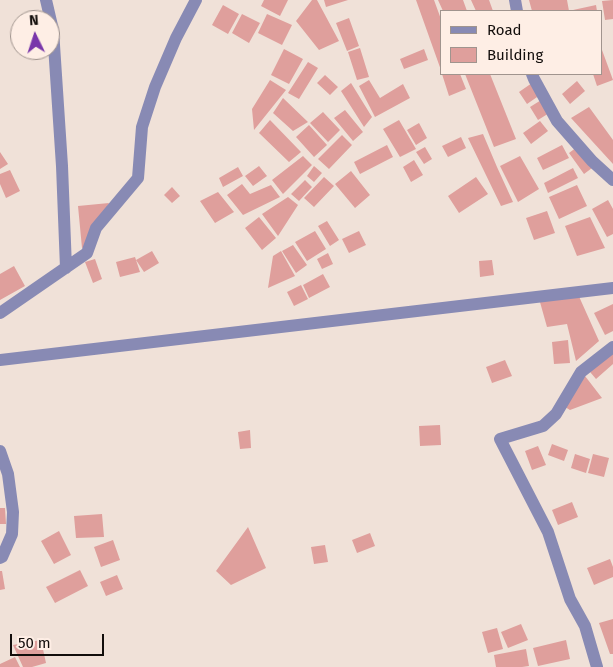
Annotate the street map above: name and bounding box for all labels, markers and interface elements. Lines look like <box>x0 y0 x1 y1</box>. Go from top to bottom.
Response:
north arrow <box>10 10 60 60</box>
legend <box>440 10 603 75</box>
text: N <box>29 12 39 29</box>
text: Road <box>487 21 522 39</box>
text: Building <box>487 46 543 64</box>
scale bar <box>12 624 106 656</box>
text: 50 m <box>18 634 51 652</box>

